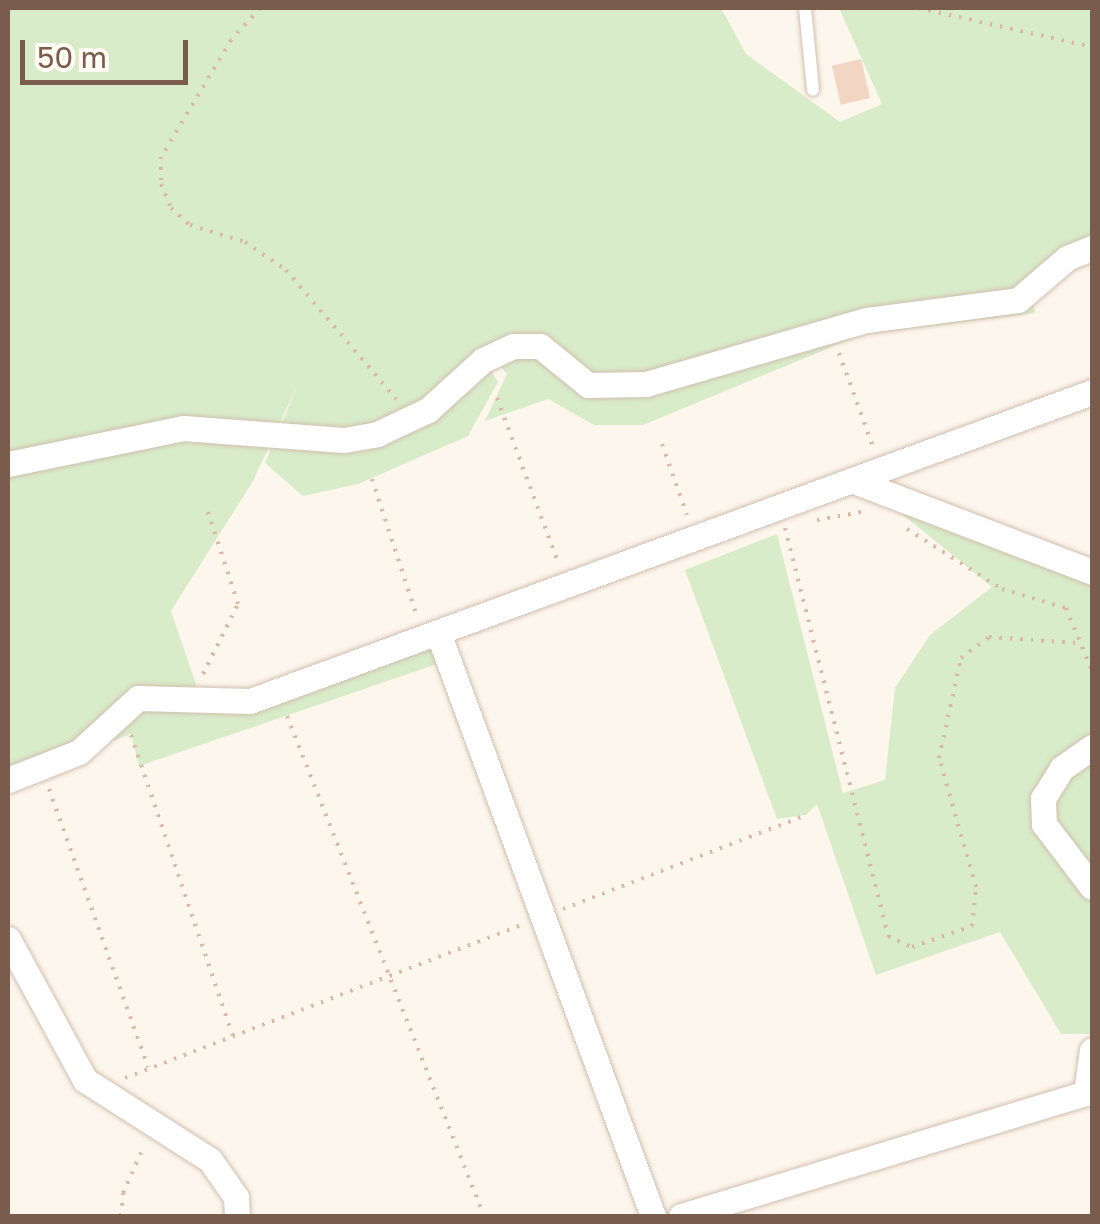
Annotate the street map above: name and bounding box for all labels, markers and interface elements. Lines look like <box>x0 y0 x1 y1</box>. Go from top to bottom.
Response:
scale bar <box>25 20 192 82</box>
text: 50 m <box>37 39 107 75</box>

